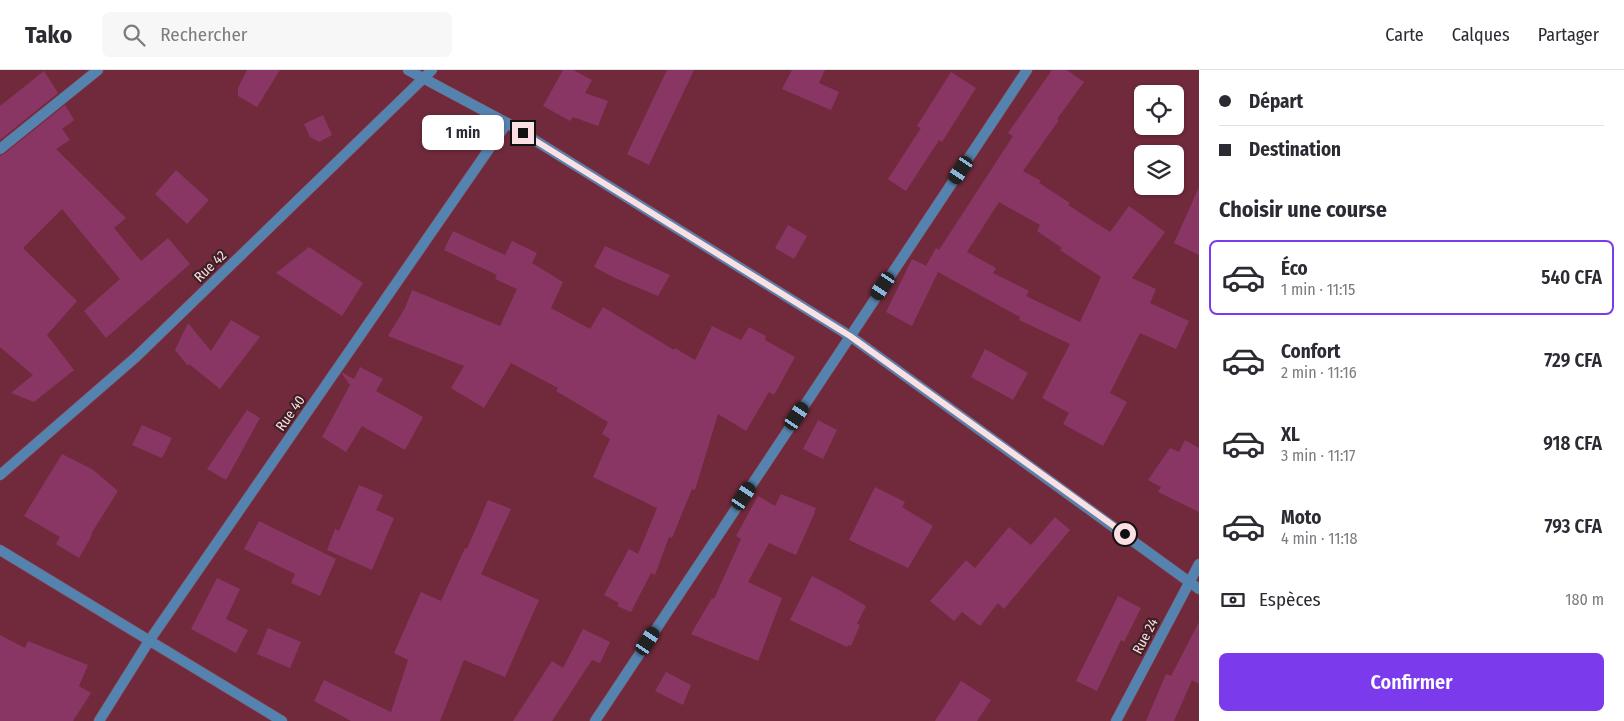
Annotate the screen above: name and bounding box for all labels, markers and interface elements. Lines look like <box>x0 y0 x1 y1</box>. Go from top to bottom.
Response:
search box <box>102 12 452 57</box>
text: Tako <box>25 21 72 49</box>
icon: search <box>120 21 148 49</box>
text: Rechercher <box>160 23 247 46</box>
text: Carte <box>1385 24 1424 46</box>
text: Calques <box>1452 24 1510 46</box>
text: Partager <box>1538 24 1599 46</box>
map controls <box>1134 85 1184 195</box>
button: locate <box>1134 85 1184 135</box>
text: Départ <box>1249 90 1303 113</box>
callout: 1 min <box>423 116 506 150</box>
route end <box>512 122 534 144</box>
text: 1 min <box>446 123 480 142</box>
text: Destination <box>1249 138 1341 161</box>
button: layers <box>1134 145 1184 195</box>
car <box>946 153 975 187</box>
text: Choisir une course <box>1219 196 1387 223</box>
street label: Rue 42 <box>191 247 230 286</box>
icon: car <box>1221 255 1266 300</box>
text: Éco <box>1281 257 1308 280</box>
text: 540 CFA <box>1541 266 1602 289</box>
car <box>868 269 897 303</box>
text: 1 min · 11:15 <box>1281 280 1355 299</box>
icon: car <box>1221 338 1266 383</box>
text: Confort <box>1281 340 1341 363</box>
text: 729 CFA <box>1544 349 1602 372</box>
text: 2 min · 11:16 <box>1281 363 1357 382</box>
street label: Rue 40 <box>272 392 309 434</box>
car <box>782 399 811 433</box>
icon: car <box>1221 421 1266 466</box>
text: XL <box>1281 423 1300 446</box>
text: 918 CFA <box>1543 432 1602 455</box>
text: 3 min · 11:17 <box>1281 446 1355 465</box>
car <box>729 479 758 513</box>
icon: car <box>1221 504 1266 549</box>
text: Moto <box>1281 506 1321 529</box>
text: 793 CFA <box>1544 515 1602 538</box>
route start <box>1114 523 1136 545</box>
text: 4 min · 11:18 <box>1281 529 1357 548</box>
icon: cash <box>1219 586 1247 614</box>
text: Espèces <box>1259 588 1321 611</box>
text: 180 m <box>1565 590 1604 609</box>
street label: Rue 24 <box>1129 615 1162 657</box>
car <box>633 624 662 658</box>
button: Confirmer <box>1219 653 1604 711</box>

